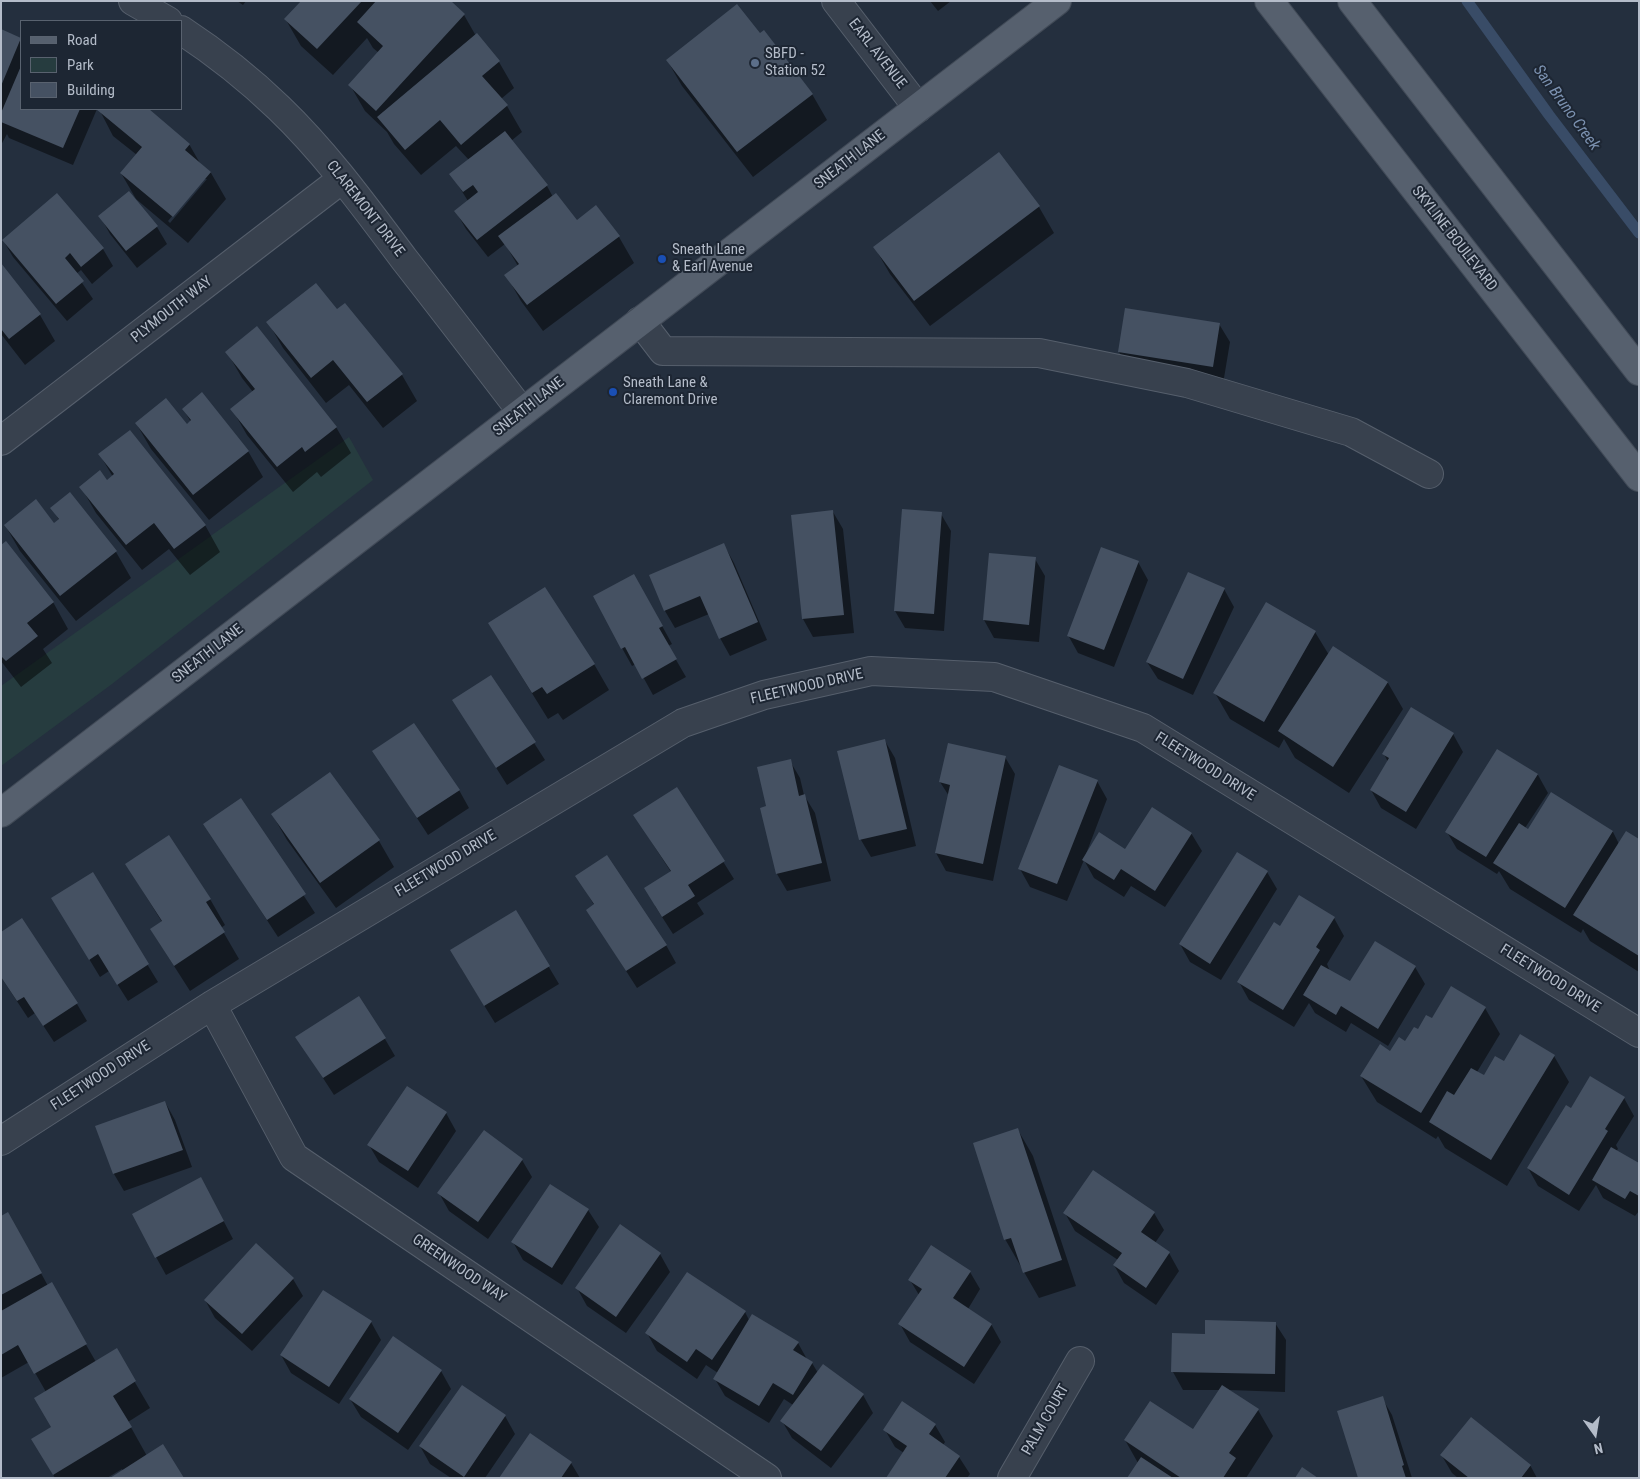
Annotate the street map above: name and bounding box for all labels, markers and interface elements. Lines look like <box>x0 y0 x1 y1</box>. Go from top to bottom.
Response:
street label: EARL AVENUE <box>844 15 910 93</box>
legend <box>20 20 182 110</box>
text: Road <box>67 31 97 49</box>
place label: SBFD - Station 52 <box>765 45 825 80</box>
text: Park <box>67 56 94 74</box>
marker: SBFD - Station 52 <box>749 57 761 69</box>
water label: San Bruno Creek <box>1528 61 1604 155</box>
text: Building <box>67 81 115 99</box>
street label: SNEATH LANE <box>811 127 889 193</box>
street label: CLAREMONT DRIVE <box>322 157 408 261</box>
street label: SKYLINE BOULEVARD <box>1407 183 1501 295</box>
place label: Sneath Lane & Earl Avenue <box>672 241 753 276</box>
marker: Sneath Lane & Earl Avenue <box>656 253 668 265</box>
street label: PLYMOUTH WAY <box>128 273 216 347</box>
street label: SNEATH LANE <box>490 374 568 440</box>
place label: Sneath Lane & Claremont Drive <box>623 374 717 409</box>
marker: Sneath Lane & Claremont Drive <box>607 386 619 398</box>
street label: SNEATH LANE <box>169 621 247 687</box>
street label: FLEETWOOD DRIVE <box>749 665 865 709</box>
street label: FLEETWOOD DRIVE <box>1152 729 1258 805</box>
street label: FLEETWOOD DRIVE <box>392 827 500 901</box>
street label: FLEETWOOD DRIVE <box>1497 941 1603 1017</box>
street label: FLEETWOOD DRIVE <box>48 1037 154 1115</box>
street label: GREENWOOD WAY <box>409 1231 509 1307</box>
street label: PALM COURT <box>1018 1381 1074 1459</box>
north arrow <box>1570 1409 1620 1459</box>
text: N <box>1592 1440 1604 1457</box>

